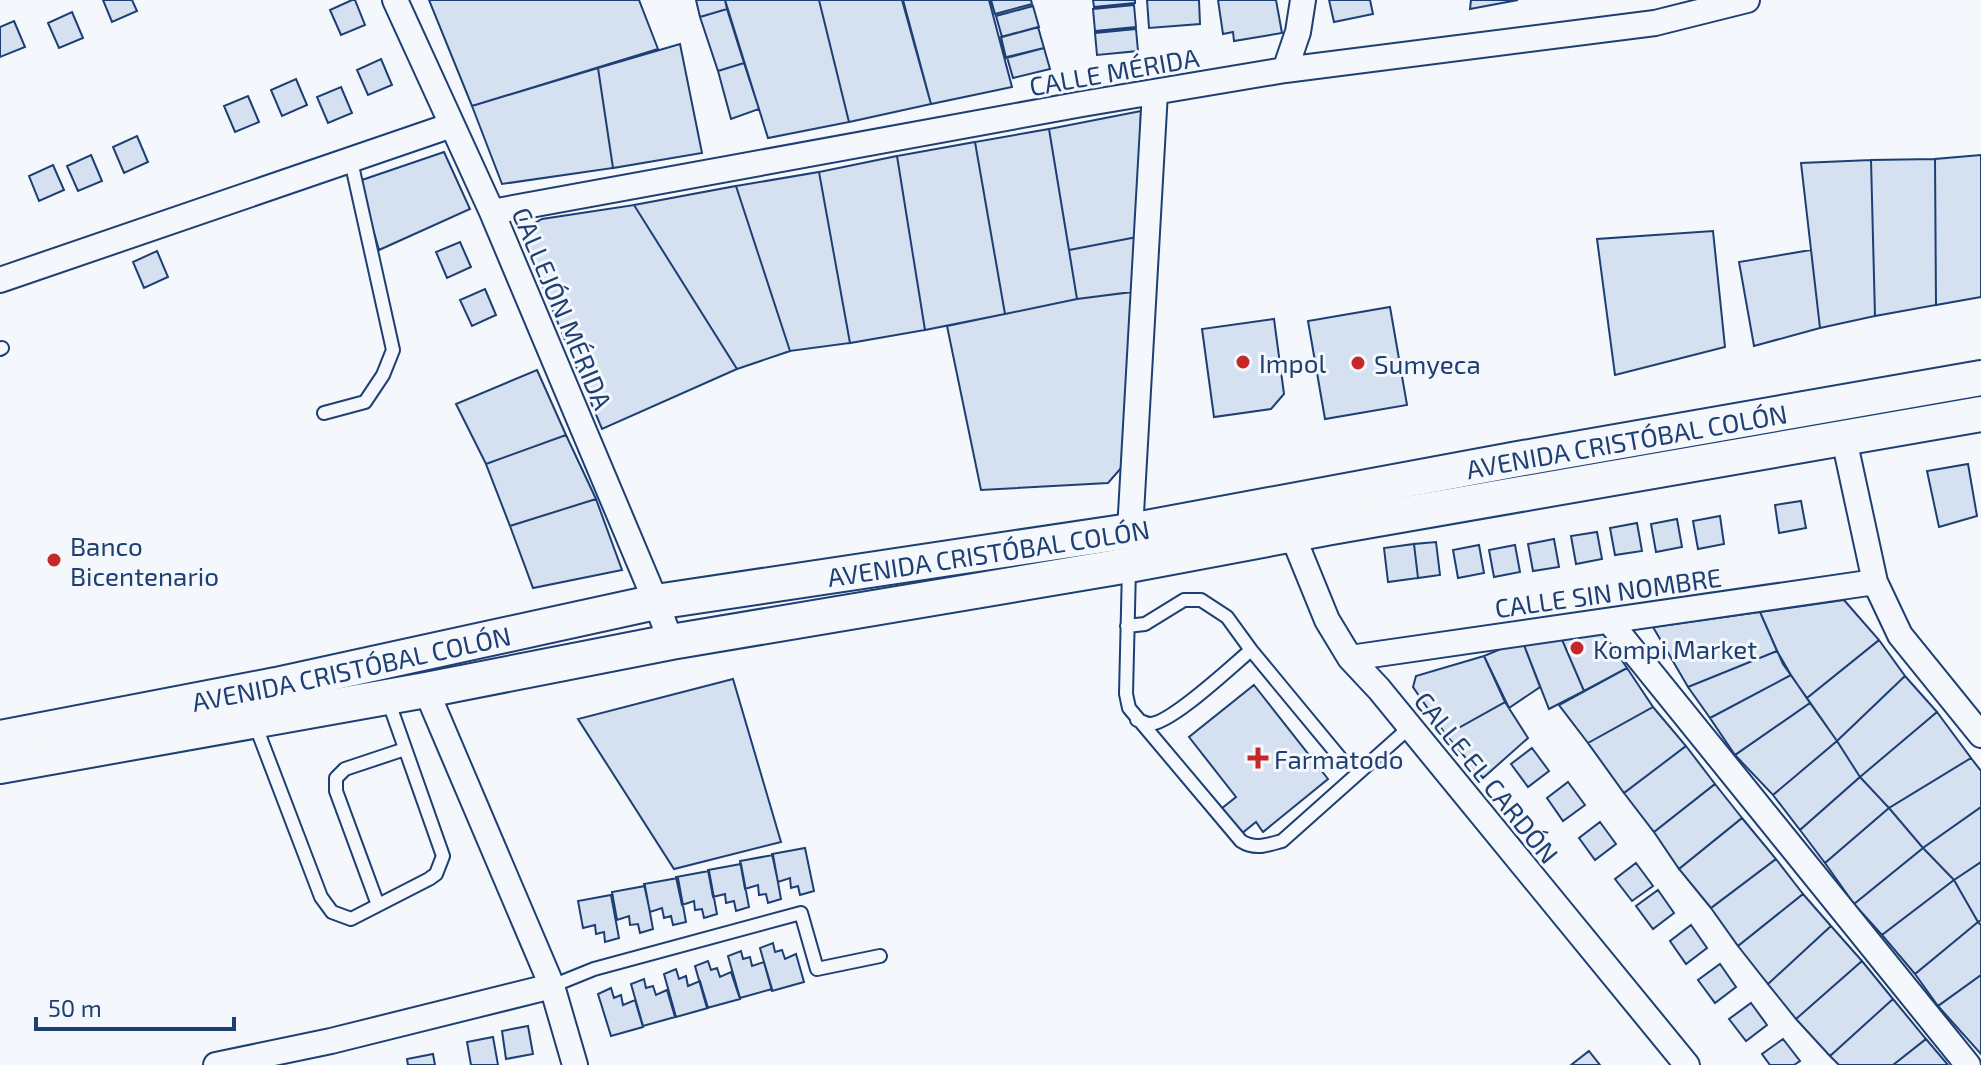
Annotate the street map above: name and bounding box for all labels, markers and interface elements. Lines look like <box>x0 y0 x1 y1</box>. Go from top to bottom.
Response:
street label: CALLE MÉRIDA <box>1027 41 1201 101</box>
street label: CALLEJÓN MÉRIDA <box>506 202 620 414</box>
place label: Impol <box>1259 347 1326 378</box>
place label: Sumyeca <box>1374 348 1481 379</box>
marker: Impol <box>1234 353 1252 371</box>
marker: Sumyeca <box>1349 354 1367 372</box>
street label: AVENIDA CRISTÓBAL COLÓN <box>1463 397 1789 484</box>
street label: AVENIDA CRISTÓBAL COLÓN <box>825 512 1152 592</box>
place label: Banco Bicentenario <box>70 530 219 591</box>
marker: Banco Bicentenario <box>45 551 63 569</box>
street label: CALLE SIN NOMBRE <box>1493 561 1723 623</box>
street label: AVENIDA CRISTÓBAL COLÓN <box>189 619 513 716</box>
place label: Kompi Market <box>1593 633 1757 664</box>
marker: Kompi Market <box>1568 639 1586 657</box>
street label: CALLE EL CARDÓN <box>1408 685 1566 869</box>
place label: Farmatodo <box>1274 743 1404 774</box>
marker: Farmatodo <box>1249 749 1267 767</box>
scale bar <box>36 981 234 1031</box>
text: 50 m <box>48 993 102 1022</box>

